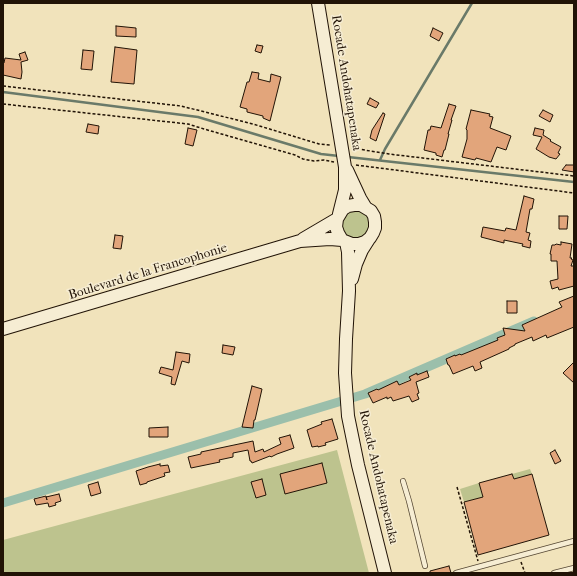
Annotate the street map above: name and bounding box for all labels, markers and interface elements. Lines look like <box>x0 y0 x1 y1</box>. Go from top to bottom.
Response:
street label: Rocade Andohatapenaka <box>328 14 364 152</box>
street label: Boulevard de la Francophonie <box>67 240 229 304</box>
street label: Rocade Andohatapenaka <box>355 408 401 546</box>

